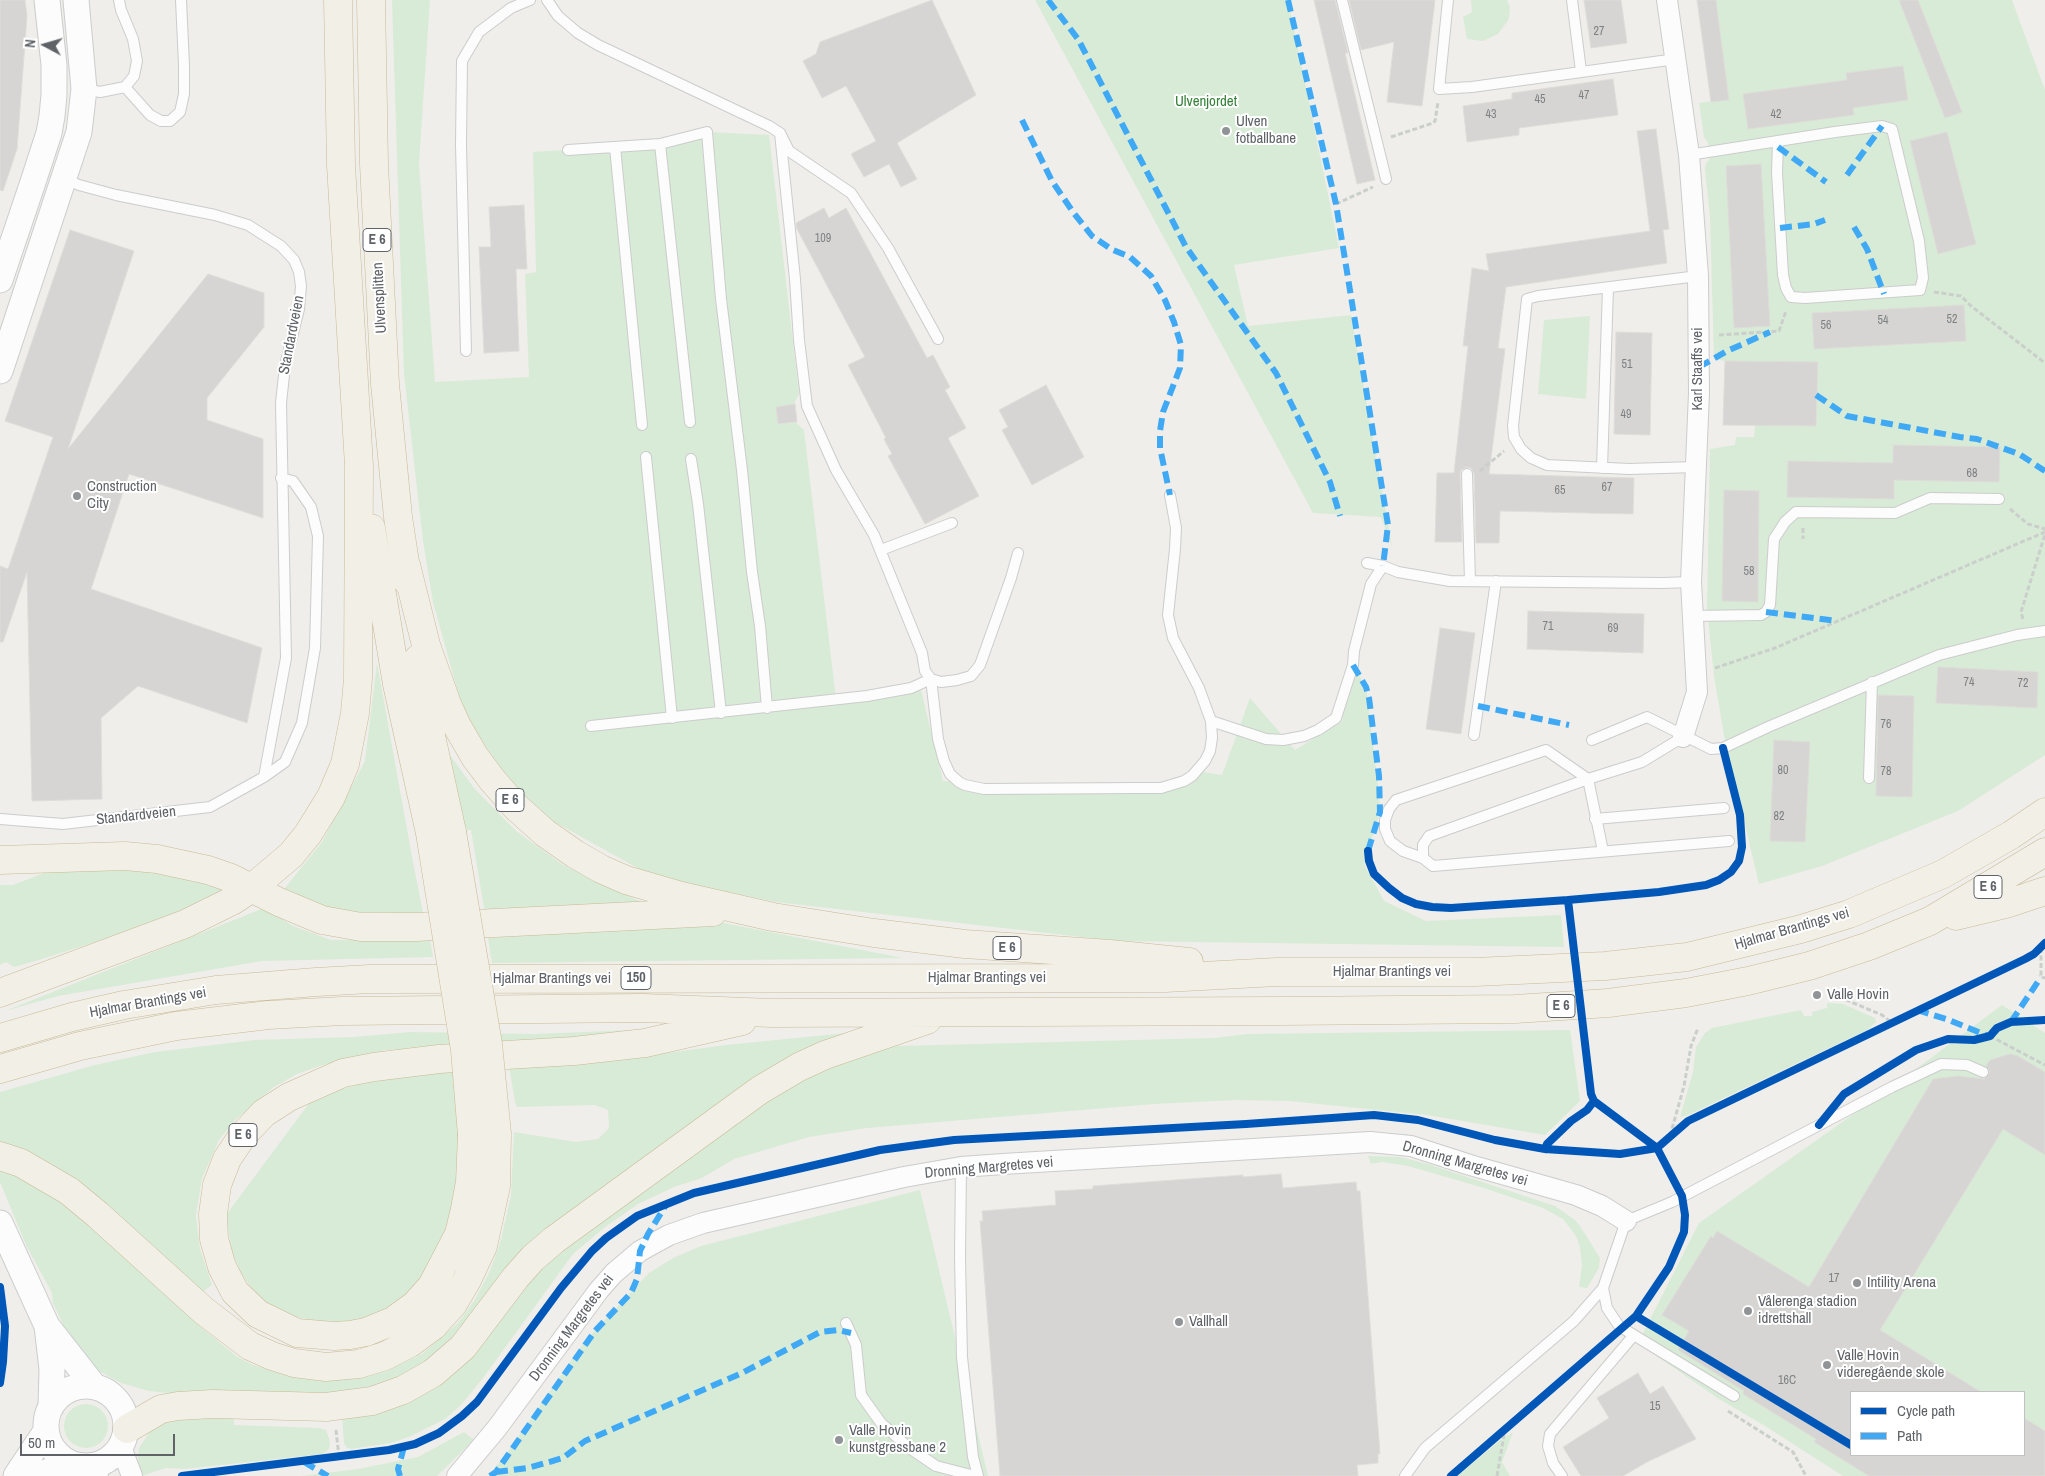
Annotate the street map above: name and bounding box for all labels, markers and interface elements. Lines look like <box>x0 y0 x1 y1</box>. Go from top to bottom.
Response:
north arrow <box>20 20 70 70</box>
house number: 27 <box>1594 25 1604 39</box>
text: N <box>21 38 39 49</box>
house number: 47 <box>1579 89 1589 103</box>
park label: Ulvenjordet <box>1175 93 1237 111</box>
house number: 45 <box>1535 93 1545 107</box>
house number: 43 <box>1486 108 1496 122</box>
house number: 42 <box>1771 108 1781 122</box>
place label: Ulven fotballbane <box>1236 113 1296 148</box>
marker: Ulven fotballbane <box>1220 125 1232 137</box>
road number: E 6 <box>363 228 391 252</box>
house number: 109 <box>815 232 831 246</box>
street label: Ulvensplitten <box>369 262 391 334</box>
street label: Standardveien <box>276 294 308 376</box>
house number: 52 <box>1947 313 1957 327</box>
house number: 54 <box>1878 314 1888 328</box>
house number: 56 <box>1821 319 1831 333</box>
street label: Karl Staaffs vei <box>1689 327 1707 411</box>
house number: 51 <box>1622 358 1632 372</box>
house number: 49 <box>1621 408 1631 422</box>
house number: 68 <box>1967 467 1977 481</box>
place label: Construction City <box>87 478 157 513</box>
house number: 67 <box>1602 481 1612 495</box>
house number: 65 <box>1555 484 1565 498</box>
marker: Construction City <box>71 490 83 502</box>
house number: 58 <box>1744 565 1754 579</box>
house number: 71 <box>1543 620 1553 634</box>
house number: 69 <box>1608 622 1618 636</box>
house number: 74 <box>1964 676 1974 690</box>
house number: 72 <box>2018 677 2028 691</box>
house number: 76 <box>1881 718 1891 732</box>
house number: 80 <box>1778 764 1788 778</box>
house number: 78 <box>1881 765 1891 779</box>
road number: E 6 <box>496 788 524 812</box>
street label: Standardveien <box>95 803 177 829</box>
house number: 82 <box>1774 810 1784 824</box>
road number: E 6 <box>1974 876 2002 899</box>
street label: Hjalmar Brantings vei <box>1733 904 1851 954</box>
road number: E 6 <box>993 936 1021 960</box>
street label: Hjalmar Brantings vei <box>1333 963 1451 981</box>
road number: 150 <box>621 966 651 990</box>
street label: Hjalmar Brantings vei <box>928 969 1046 987</box>
street label: Hjalmar Brantings vei <box>493 970 611 988</box>
street label: Hjalmar Brantings vei <box>88 984 208 1022</box>
place label: Valle Hovin <box>1827 986 1889 1004</box>
marker: Valle Hovin <box>1811 989 1823 1001</box>
road number: E 6 <box>1547 994 1575 1018</box>
road number: E 6 <box>229 1124 257 1146</box>
street label: Dronning Margretes vei <box>1400 1138 1530 1190</box>
street label: Dronning Margretes vei <box>924 1153 1054 1183</box>
street label: Dronning Margretes vei <box>526 1271 618 1385</box>
house number: 17 <box>1829 1272 1839 1286</box>
place label: Intility Arena <box>1867 1274 1936 1292</box>
marker: Intility Arena <box>1851 1277 1863 1289</box>
place label: Vålerenga stadion idrettshall <box>1758 1293 1857 1328</box>
marker: Vålerenga stadion idrettshall <box>1742 1305 1754 1317</box>
place label: Vallhall <box>1189 1313 1228 1331</box>
marker: Vallhall <box>1173 1316 1185 1328</box>
place label: Valle Hovin videregående skole <box>1837 1347 1944 1382</box>
marker: Valle Hovin videregående skole <box>1821 1359 1833 1371</box>
house number: 16C <box>1778 1374 1796 1388</box>
legend <box>1850 1391 2025 1456</box>
house number: 15 <box>1650 1400 1660 1414</box>
text: Cycle path <box>1897 1400 1955 1421</box>
place label: Valle Hovin kunstgressbane 2 <box>849 1422 946 1457</box>
scale bar <box>22 1424 178 1456</box>
text: Path <box>1897 1425 1922 1446</box>
text: 50 m <box>28 1432 55 1453</box>
marker: Valle Hovin kunstgressbane 2 <box>833 1434 845 1446</box>

